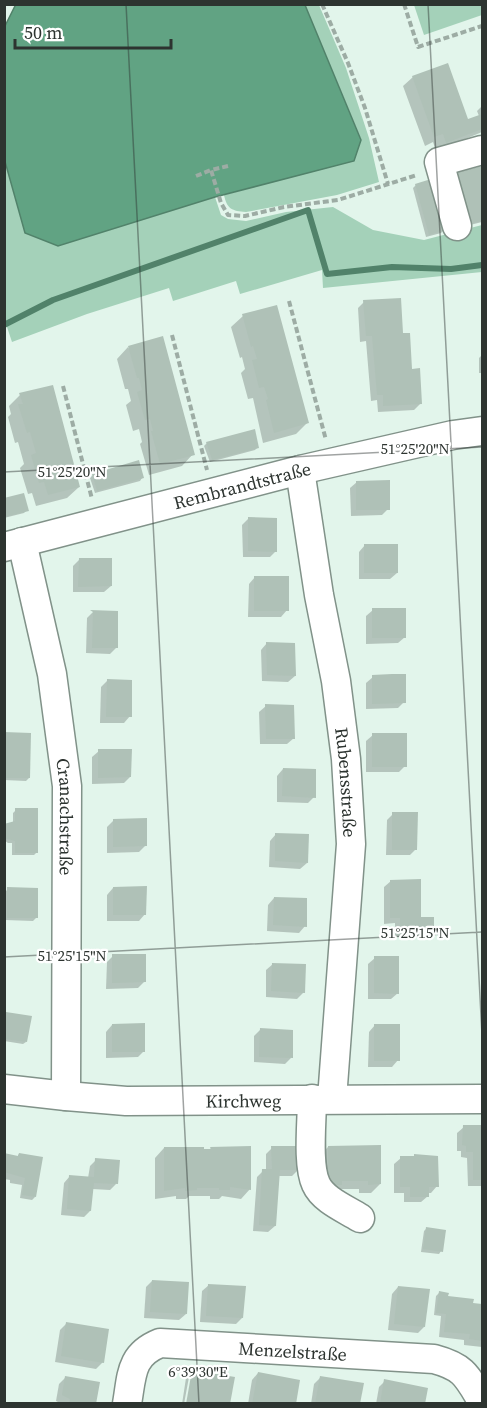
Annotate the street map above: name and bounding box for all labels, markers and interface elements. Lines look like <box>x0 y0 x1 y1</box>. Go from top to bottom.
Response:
scale bar <box>15 12 171 50</box>
text: 50 m <box>24 20 62 45</box>
text: 51°25'20"N <box>380 438 450 459</box>
street label: Rembrandtstraße <box>171 455 313 515</box>
text: 51°25'20"N <box>37 461 107 482</box>
street label: Rubensstraße <box>330 726 363 838</box>
street label: Cranachstraße <box>51 756 80 875</box>
text: 51°25'15"N <box>380 922 450 943</box>
text: 51°25'15"N <box>37 945 107 966</box>
street label: Kirchweg <box>206 1088 281 1113</box>
street label: Menzelstraße <box>238 1335 348 1366</box>
text: 6°39'30"E <box>168 1361 228 1382</box>

